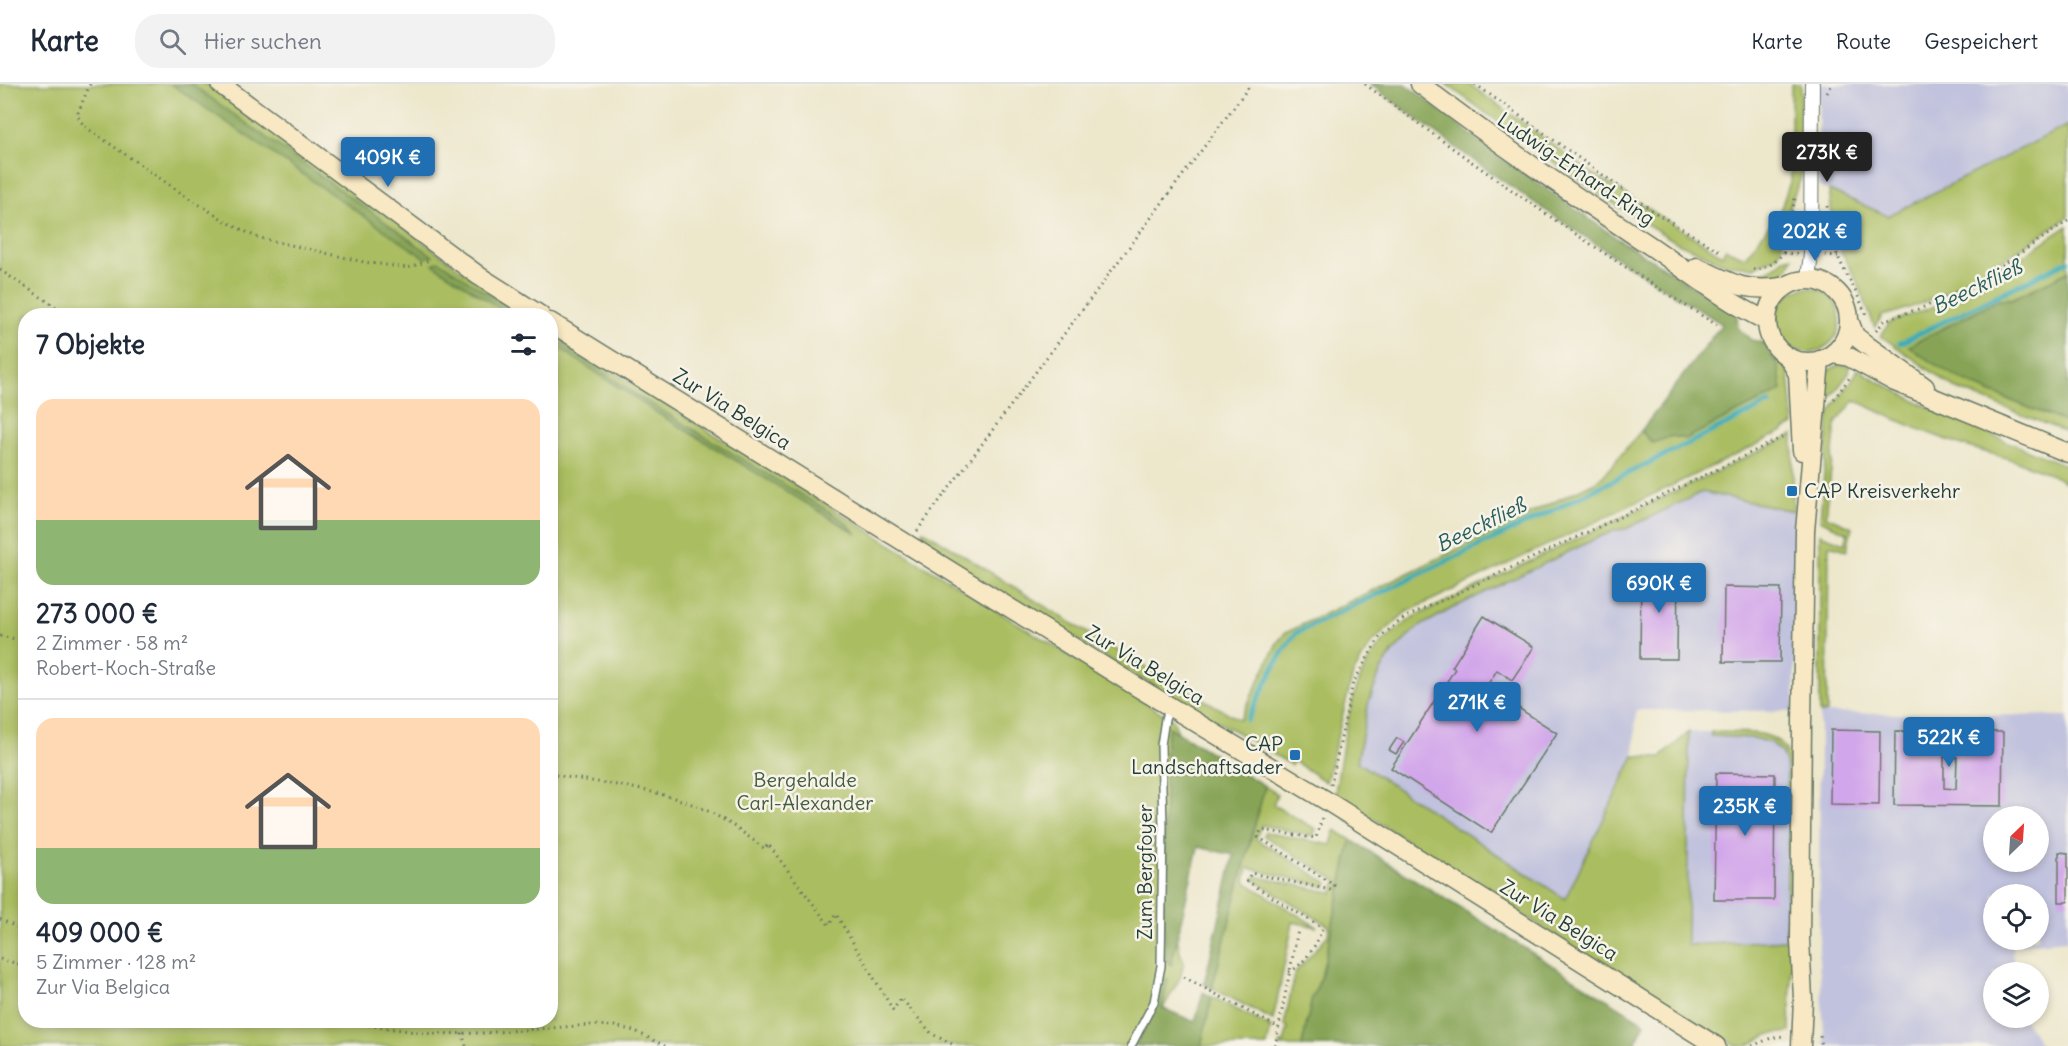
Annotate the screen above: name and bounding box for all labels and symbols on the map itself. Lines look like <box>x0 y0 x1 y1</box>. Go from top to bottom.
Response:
street label: Ludwig-Erhard-Ring <box>1493 107 1660 231</box>
pin: 273K € <box>1778 132 1876 183</box>
pin: 409K € <box>339 137 437 188</box>
pin: 202K € <box>1766 211 1864 262</box>
water label: Beeckfließ <box>1927 253 2028 320</box>
street label: Zur Via Belgica <box>669 362 796 455</box>
place label: CAP Kreisverkehr <box>1804 478 1960 503</box>
marker: CAP Kreisverkehr <box>1785 484 1799 498</box>
water label: Beeckfließ <box>1431 491 1532 558</box>
pin: 690K € <box>1610 563 1708 614</box>
street label: Zur Via Belgica <box>1081 619 1209 710</box>
pin: 271K € <box>1428 682 1526 733</box>
pin: 522K € <box>1900 717 1998 768</box>
place label: CAP Landschaftsader <box>1131 731 1283 779</box>
marker: CAP Landschaftsader <box>1288 748 1302 762</box>
park label: Bergehalde Carl-Alexander <box>737 767 873 815</box>
pin: 235K € <box>1696 786 1794 837</box>
street label: Zum Bergfoyer <box>1132 804 1157 940</box>
north arrow <box>1983 806 2049 872</box>
street label: Zur Via Belgica <box>1496 873 1623 966</box>

